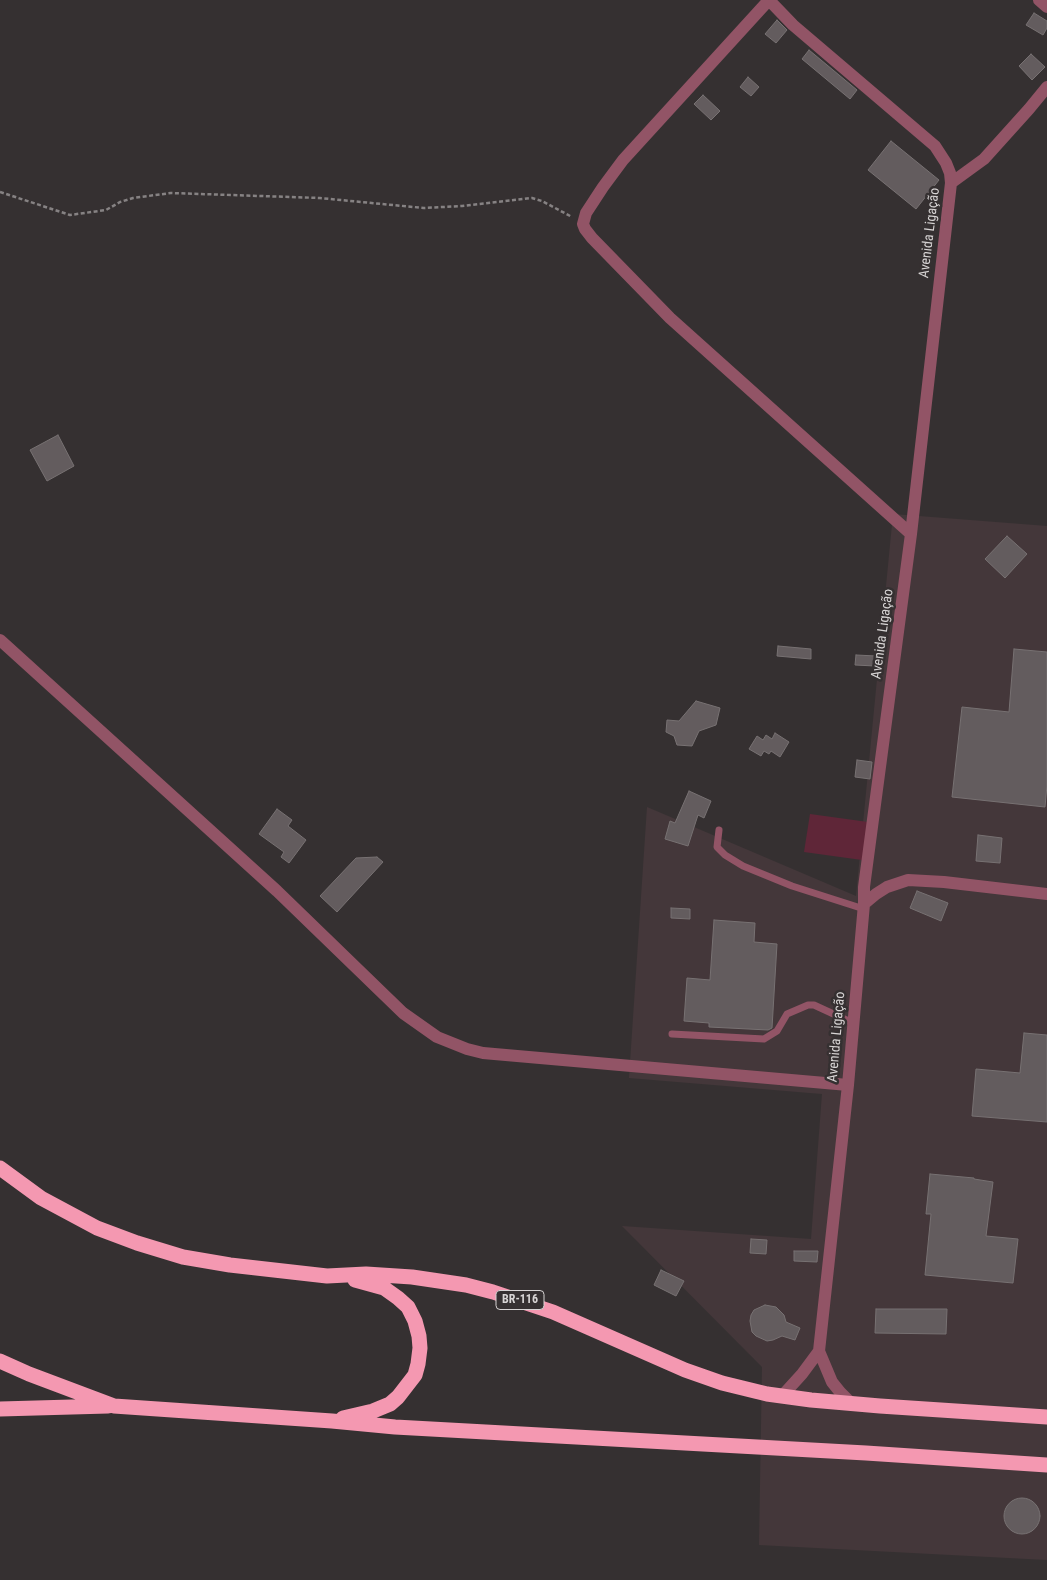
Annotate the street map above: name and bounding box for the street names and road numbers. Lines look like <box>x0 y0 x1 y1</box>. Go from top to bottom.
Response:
street label: Avenida Ligação <box>916 187 944 279</box>
street label: Avenida Ligação <box>868 588 898 680</box>
street label: Avenida Ligação <box>825 991 849 1083</box>
road number: BR-116 <box>496 1290 544 1310</box>

